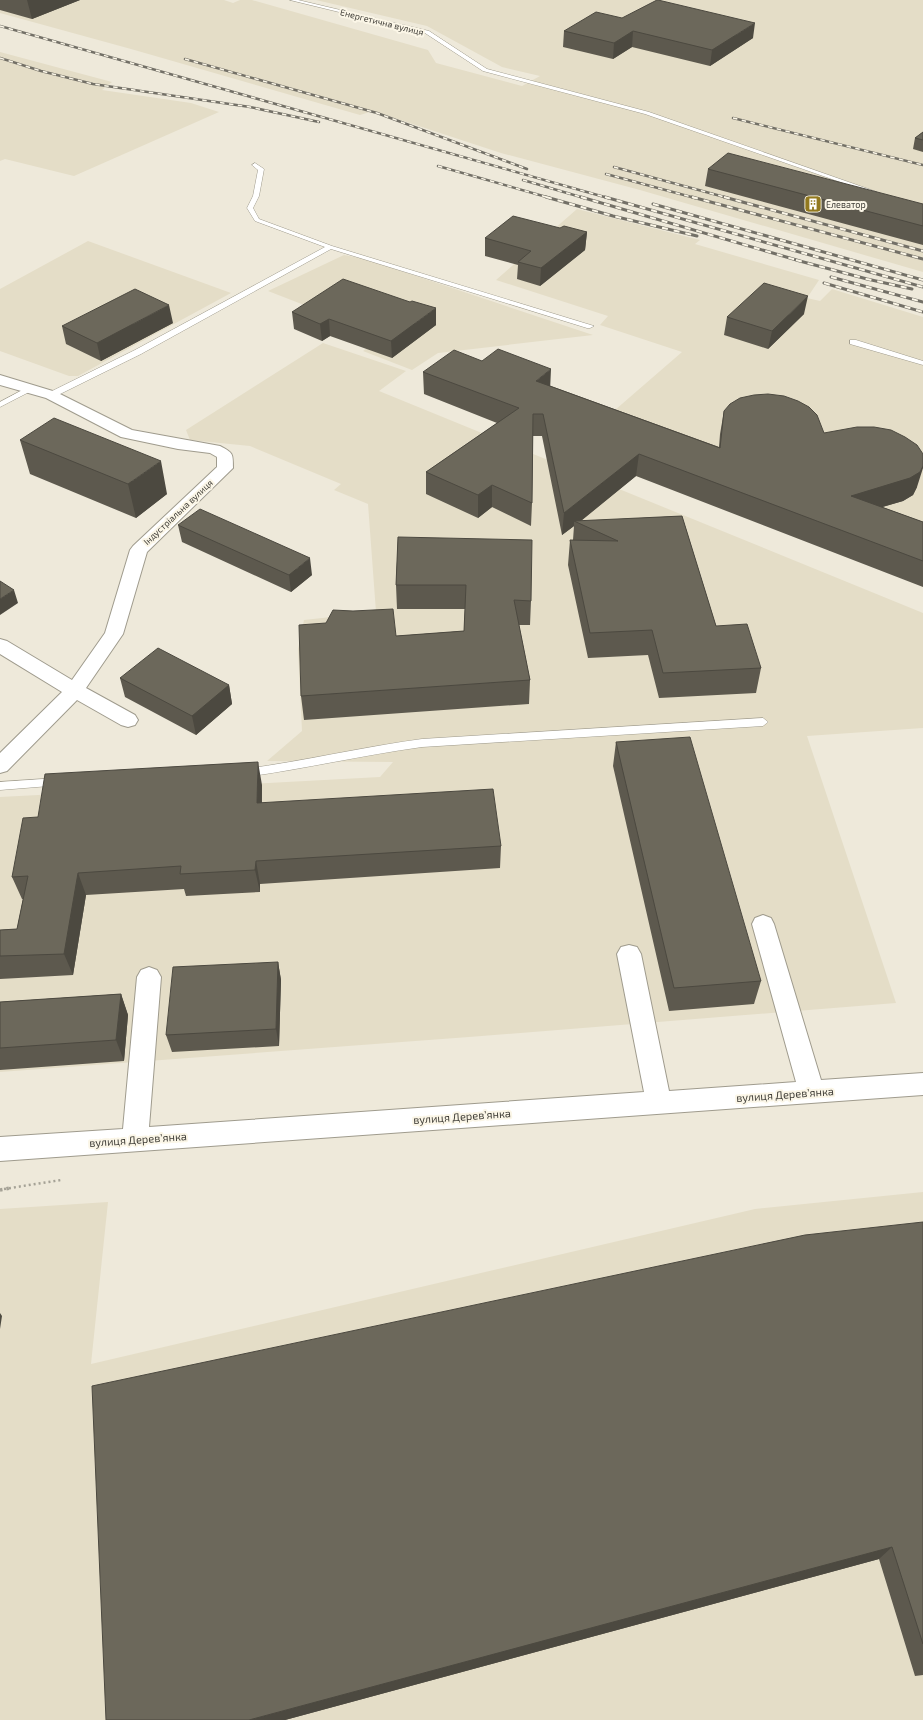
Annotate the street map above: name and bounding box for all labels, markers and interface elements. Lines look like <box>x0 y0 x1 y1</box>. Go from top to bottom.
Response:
street label: Енергетична вулиця <box>339 6 425 39</box>
building icon: Елеватор <box>803 194 823 214</box>
place label: Елеватор <box>826 199 866 210</box>
street label: Індустріальна вулиця <box>141 477 216 548</box>
street label: вулиця Деревʼянка <box>736 1084 834 1105</box>
street label: вулиця Деревʼянка <box>413 1106 511 1127</box>
street label: вулиця Деревʼянка <box>89 1129 187 1150</box>

